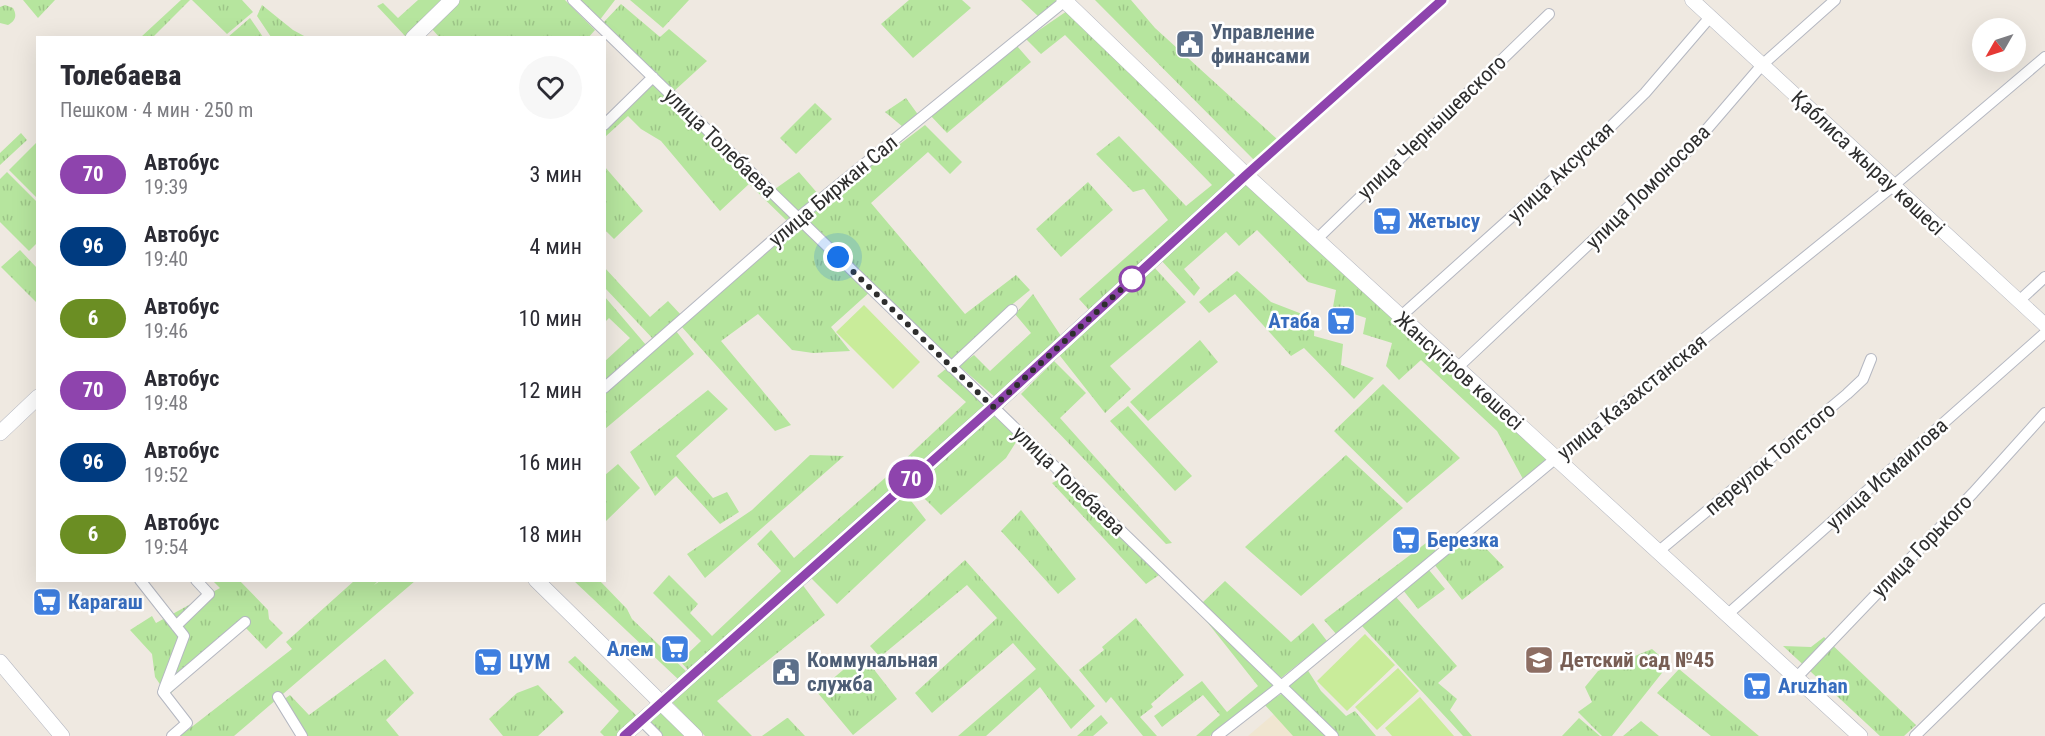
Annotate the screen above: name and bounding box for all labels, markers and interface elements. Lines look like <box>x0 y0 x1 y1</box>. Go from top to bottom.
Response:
north arrow <box>1972 18 2026 72</box>
map controls <box>1972 18 2026 72</box>
place label: Управление финансами <box>1211 20 1315 68</box>
public building icon: Управление финансами <box>1174 28 1206 60</box>
street label: улица Чернышевского <box>1353 50 1511 204</box>
button: heart <box>519 56 582 119</box>
text: Толебаева <box>60 59 181 92</box>
street label: улица Толебаева <box>659 83 781 203</box>
street label: Қаблиса жырау көшесі <box>1786 86 1950 240</box>
text: Пешком · 4 мин · 250 m <box>60 98 253 122</box>
street label: улица Аксуская <box>1503 117 1619 227</box>
street label: улица Ломоносова <box>1581 120 1715 254</box>
street label: улица Биржан Сал <box>764 130 902 252</box>
text: Автобус <box>144 150 219 175</box>
text: 70 <box>82 162 104 186</box>
text: 3 мин <box>529 162 582 187</box>
text: 19:39 <box>144 175 188 199</box>
supermarket icon: Жетысу <box>1371 205 1403 237</box>
place label: Жетысу <box>1408 209 1481 233</box>
text: Автобус <box>144 222 219 247</box>
text: 96 <box>82 234 104 258</box>
text: 4 мин <box>529 234 582 259</box>
your location <box>823 242 853 272</box>
text: 19:40 <box>144 247 188 271</box>
unlabelled marker <box>1119 266 1145 292</box>
text: Автобус <box>144 294 219 319</box>
supermarket icon: Атаба <box>1325 305 1357 337</box>
text: 6 <box>88 306 98 330</box>
text: 10 мин <box>519 306 582 331</box>
street label: Жансүгіров көшесі <box>1390 307 1528 435</box>
place label: Атаба <box>1268 309 1320 333</box>
text: 19:46 <box>144 319 188 343</box>
street label: улица Казахстанская <box>1553 329 1711 465</box>
text: Автобус <box>144 366 219 391</box>
text: 70 <box>82 378 104 402</box>
text: 12 мин <box>519 378 582 403</box>
text: 19:48 <box>144 391 188 415</box>
street label: переулок Толстого <box>1700 398 1840 520</box>
street label: улица Исмаилова <box>1822 413 1952 535</box>
street label: улица Толебаева <box>1008 421 1130 541</box>
text: Автобус <box>144 438 219 463</box>
text: 96 <box>82 450 104 474</box>
text: 16 мин <box>519 450 582 475</box>
line badge: 70 <box>884 460 938 498</box>
text: 19:52 <box>144 463 188 487</box>
text: 70 <box>900 467 922 491</box>
street label: улица Горького <box>1867 490 1977 602</box>
text: Автобус <box>144 510 219 535</box>
text: 6 <box>88 522 98 546</box>
text: 18 мин <box>519 522 582 547</box>
supermarket icon: Березка <box>1390 524 1422 556</box>
place label: Березка <box>1427 528 1499 552</box>
text: 19:54 <box>144 535 188 559</box>
supermarket icon: Карагаш <box>31 586 63 618</box>
place label: Карагаш <box>68 590 143 614</box>
supermarket icon: Алем <box>659 633 691 665</box>
place label: Алем <box>607 637 654 661</box>
school or university icon: Детский сад №45 <box>1523 644 1555 676</box>
supermarket icon: ЦУМ <box>472 646 504 678</box>
place label: Коммунальная служба <box>807 648 938 696</box>
place label: Детский сад №45 <box>1560 648 1714 672</box>
place label: ЦУМ <box>509 650 551 674</box>
public building icon: Коммунальная служба <box>770 656 802 688</box>
supermarket icon: Aruzhan <box>1741 670 1773 702</box>
place label: Aruzhan <box>1778 674 1848 698</box>

